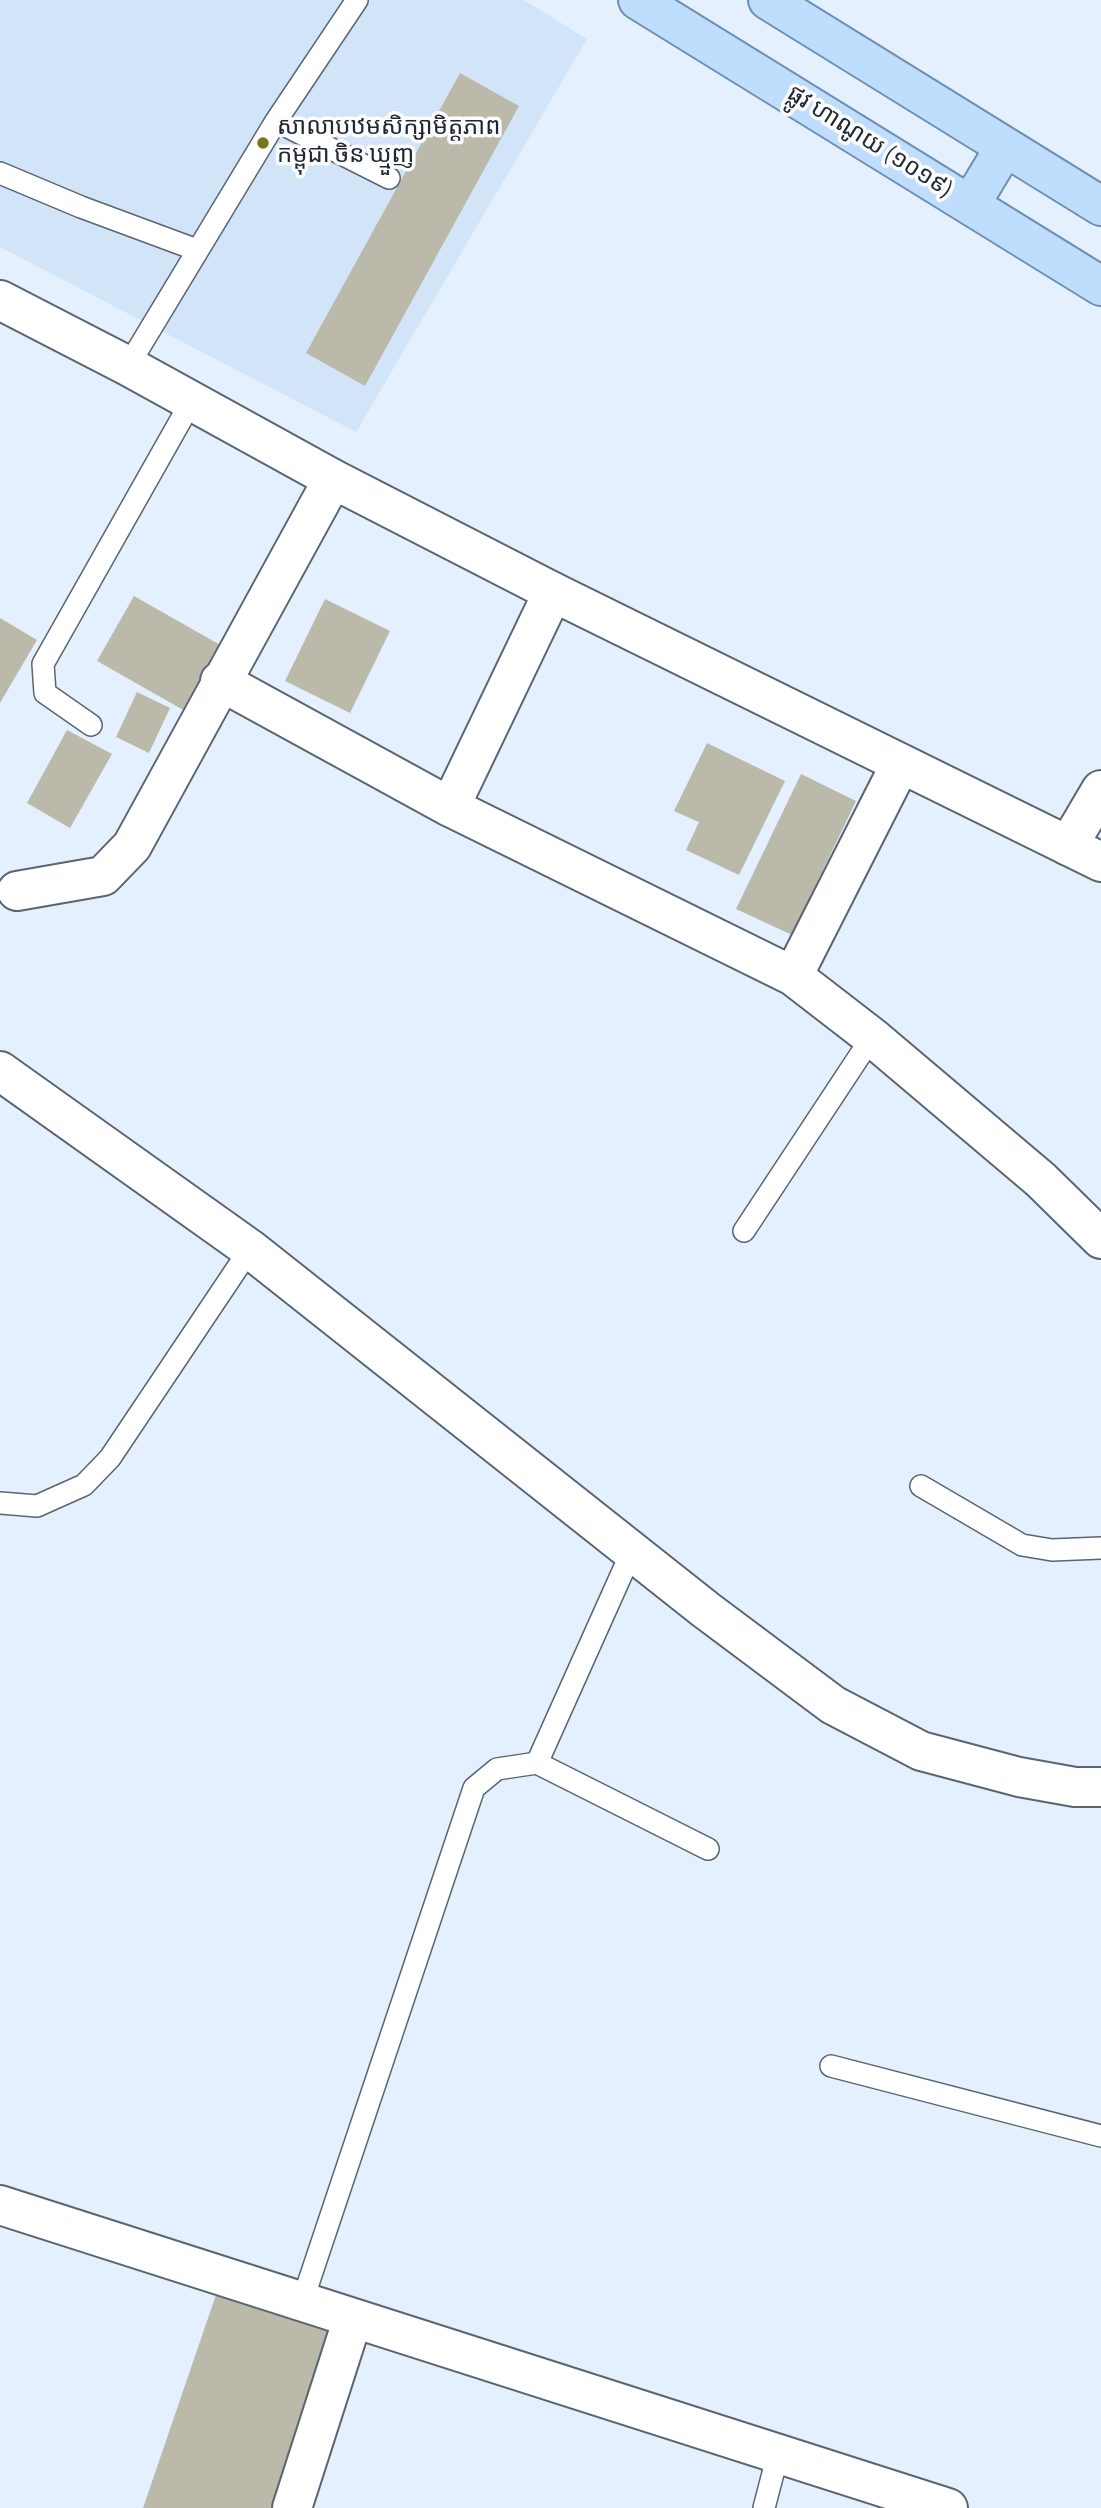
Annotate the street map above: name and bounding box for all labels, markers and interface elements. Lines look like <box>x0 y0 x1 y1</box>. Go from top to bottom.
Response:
street label: ផ្លូវ ហាណូយ (១០១៩) <box>781 80 957 206</box>
place label: សាលាបឋមសិក្សាមិត្តភាព កម្ពុជា ចិន ឃ្មួញ <box>277 115 501 171</box>
marker: សាលាបឋមសិក្សាមិត្តភាព កម្ពុជា ចិន ឃ្មួញ <box>255 135 271 151</box>

